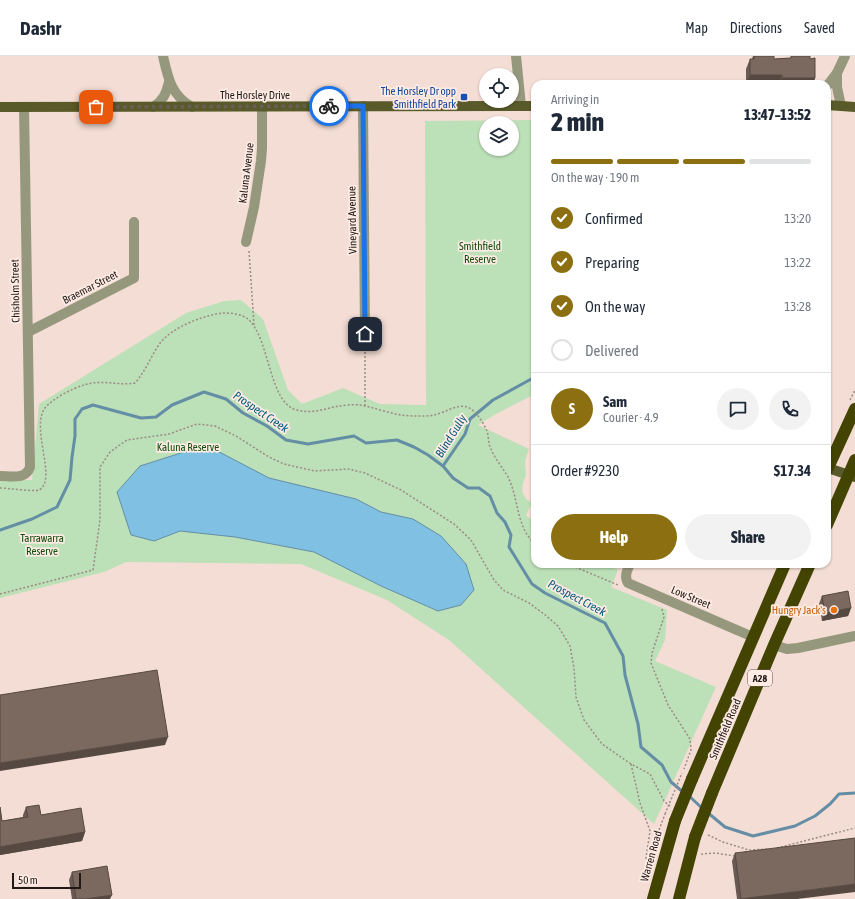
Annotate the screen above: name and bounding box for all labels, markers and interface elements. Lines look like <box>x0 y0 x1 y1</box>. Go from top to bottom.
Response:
text: Dashr <box>20 17 61 39</box>
text: Map <box>685 20 708 36</box>
text: Directions <box>730 20 782 36</box>
text: Saved <box>804 20 835 36</box>
map controls <box>479 68 519 156</box>
button: locate <box>479 68 519 108</box>
place label: The Horsley Dr opp Smithfield Park <box>381 85 456 110</box>
courier <box>309 86 349 126</box>
street label: The Horsley Drive <box>220 89 290 101</box>
pin <box>79 90 113 124</box>
marker: The Horsley Dr opp Smithfield Park <box>459 92 469 102</box>
text: Arriving in <box>551 92 599 107</box>
icon: bike <box>318 95 340 117</box>
icon: bag <box>85 96 107 118</box>
text: 13:47–13:52 <box>744 106 811 123</box>
text: 2 min <box>551 107 604 137</box>
button: layers <box>479 116 519 156</box>
street label: Kaluna Avenue <box>236 142 256 204</box>
text: On the way · 190 m <box>551 170 639 185</box>
street label: Vineyard Avenue <box>345 186 359 254</box>
icon: check <box>551 207 573 229</box>
text: Confirmed <box>585 210 643 227</box>
text: 13:20 <box>784 211 811 226</box>
park label: Smithfield Reserve <box>459 240 501 265</box>
icon: check <box>551 251 573 273</box>
text: Preparing <box>585 254 639 271</box>
text: 13:22 <box>784 255 811 270</box>
street label: Chisholm Street <box>8 259 22 323</box>
street label: Braemar Street <box>60 268 120 306</box>
icon: check <box>551 295 573 317</box>
text: On the way <box>585 298 646 315</box>
text: 13:28 <box>784 299 811 314</box>
pin <box>348 317 382 351</box>
icon: home <box>354 323 376 345</box>
text: Delivered <box>585 342 639 359</box>
water label: Prospect Creek <box>231 388 292 436</box>
button: chat <box>717 388 759 430</box>
button: phone <box>769 388 811 430</box>
text: Sam <box>603 393 627 410</box>
text: S <box>569 400 575 417</box>
text: Courier · 4.9 <box>603 410 659 425</box>
water label: Blind Gully <box>432 412 470 460</box>
park label: Kaluna Reserve <box>157 441 219 453</box>
text: Order #9230 <box>551 462 619 479</box>
text: $17.34 <box>774 462 811 479</box>
button: Help <box>551 514 677 560</box>
button: Share <box>685 514 811 560</box>
park label: Tarrawarra Reserve <box>20 532 64 557</box>
water label: Prospect Creek <box>546 577 609 620</box>
street label: Low Street <box>670 583 712 611</box>
place label: Hungry Jack's <box>772 604 826 616</box>
marker: Hungry Jack's <box>829 605 839 615</box>
road number: A28 <box>748 670 772 686</box>
street label: Smithfield Road <box>707 697 743 761</box>
street label: Warren Road <box>638 829 664 883</box>
scale bar <box>12 871 81 890</box>
text: 50 m <box>18 874 38 886</box>

